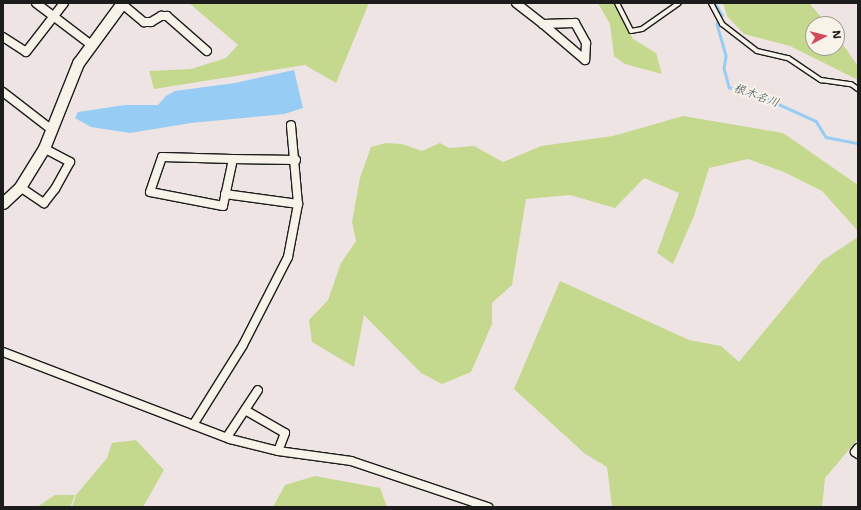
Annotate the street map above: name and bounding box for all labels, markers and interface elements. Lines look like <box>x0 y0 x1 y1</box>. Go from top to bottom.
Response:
north arrow <box>805 16 845 56</box>
text: N <box>828 29 844 40</box>
water label: 根木名川 <box>731 81 781 111</box>

